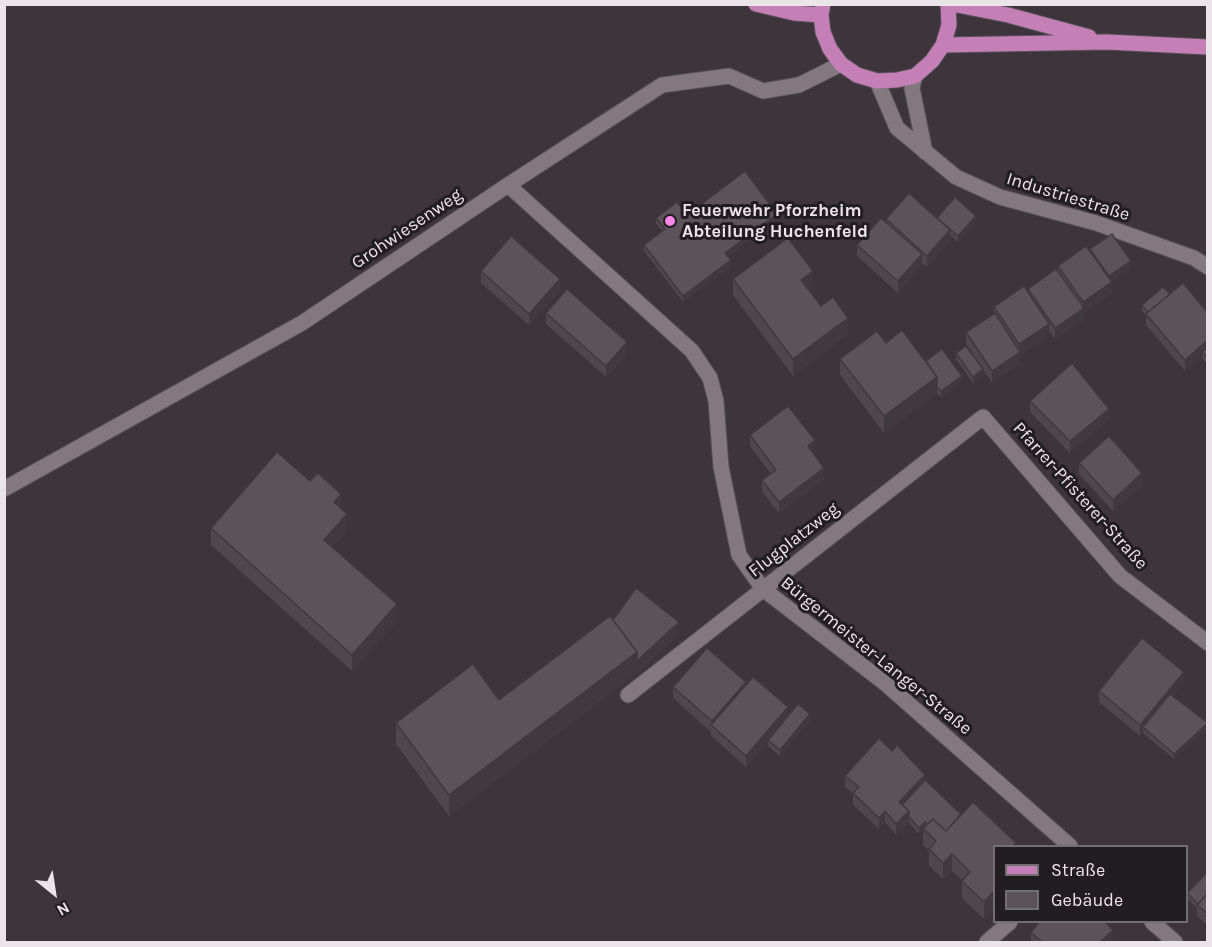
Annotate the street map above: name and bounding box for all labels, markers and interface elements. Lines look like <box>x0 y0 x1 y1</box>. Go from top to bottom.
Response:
street label: Industriestraße <box>1004 168 1132 226</box>
street label: Grohwiesenweg <box>348 184 466 274</box>
place label: Feuerwehr Pforzheim Abteilung Huchenfeld <box>682 200 868 242</box>
marker: Feuerwehr Pforzheim Abteilung Huchenfeld <box>663 214 677 228</box>
street label: Pfarrer-Pfisterer-Straße <box>1008 418 1152 574</box>
street label: Flugplatzweg <box>745 498 843 582</box>
street label: Bürgermeister-Langer-Straße <box>776 572 976 740</box>
legend <box>993 845 1188 923</box>
text: Straße <box>1051 859 1105 881</box>
north arrow <box>24 863 84 923</box>
text: Gebäude <box>1051 889 1123 911</box>
text: N <box>54 898 73 920</box>

